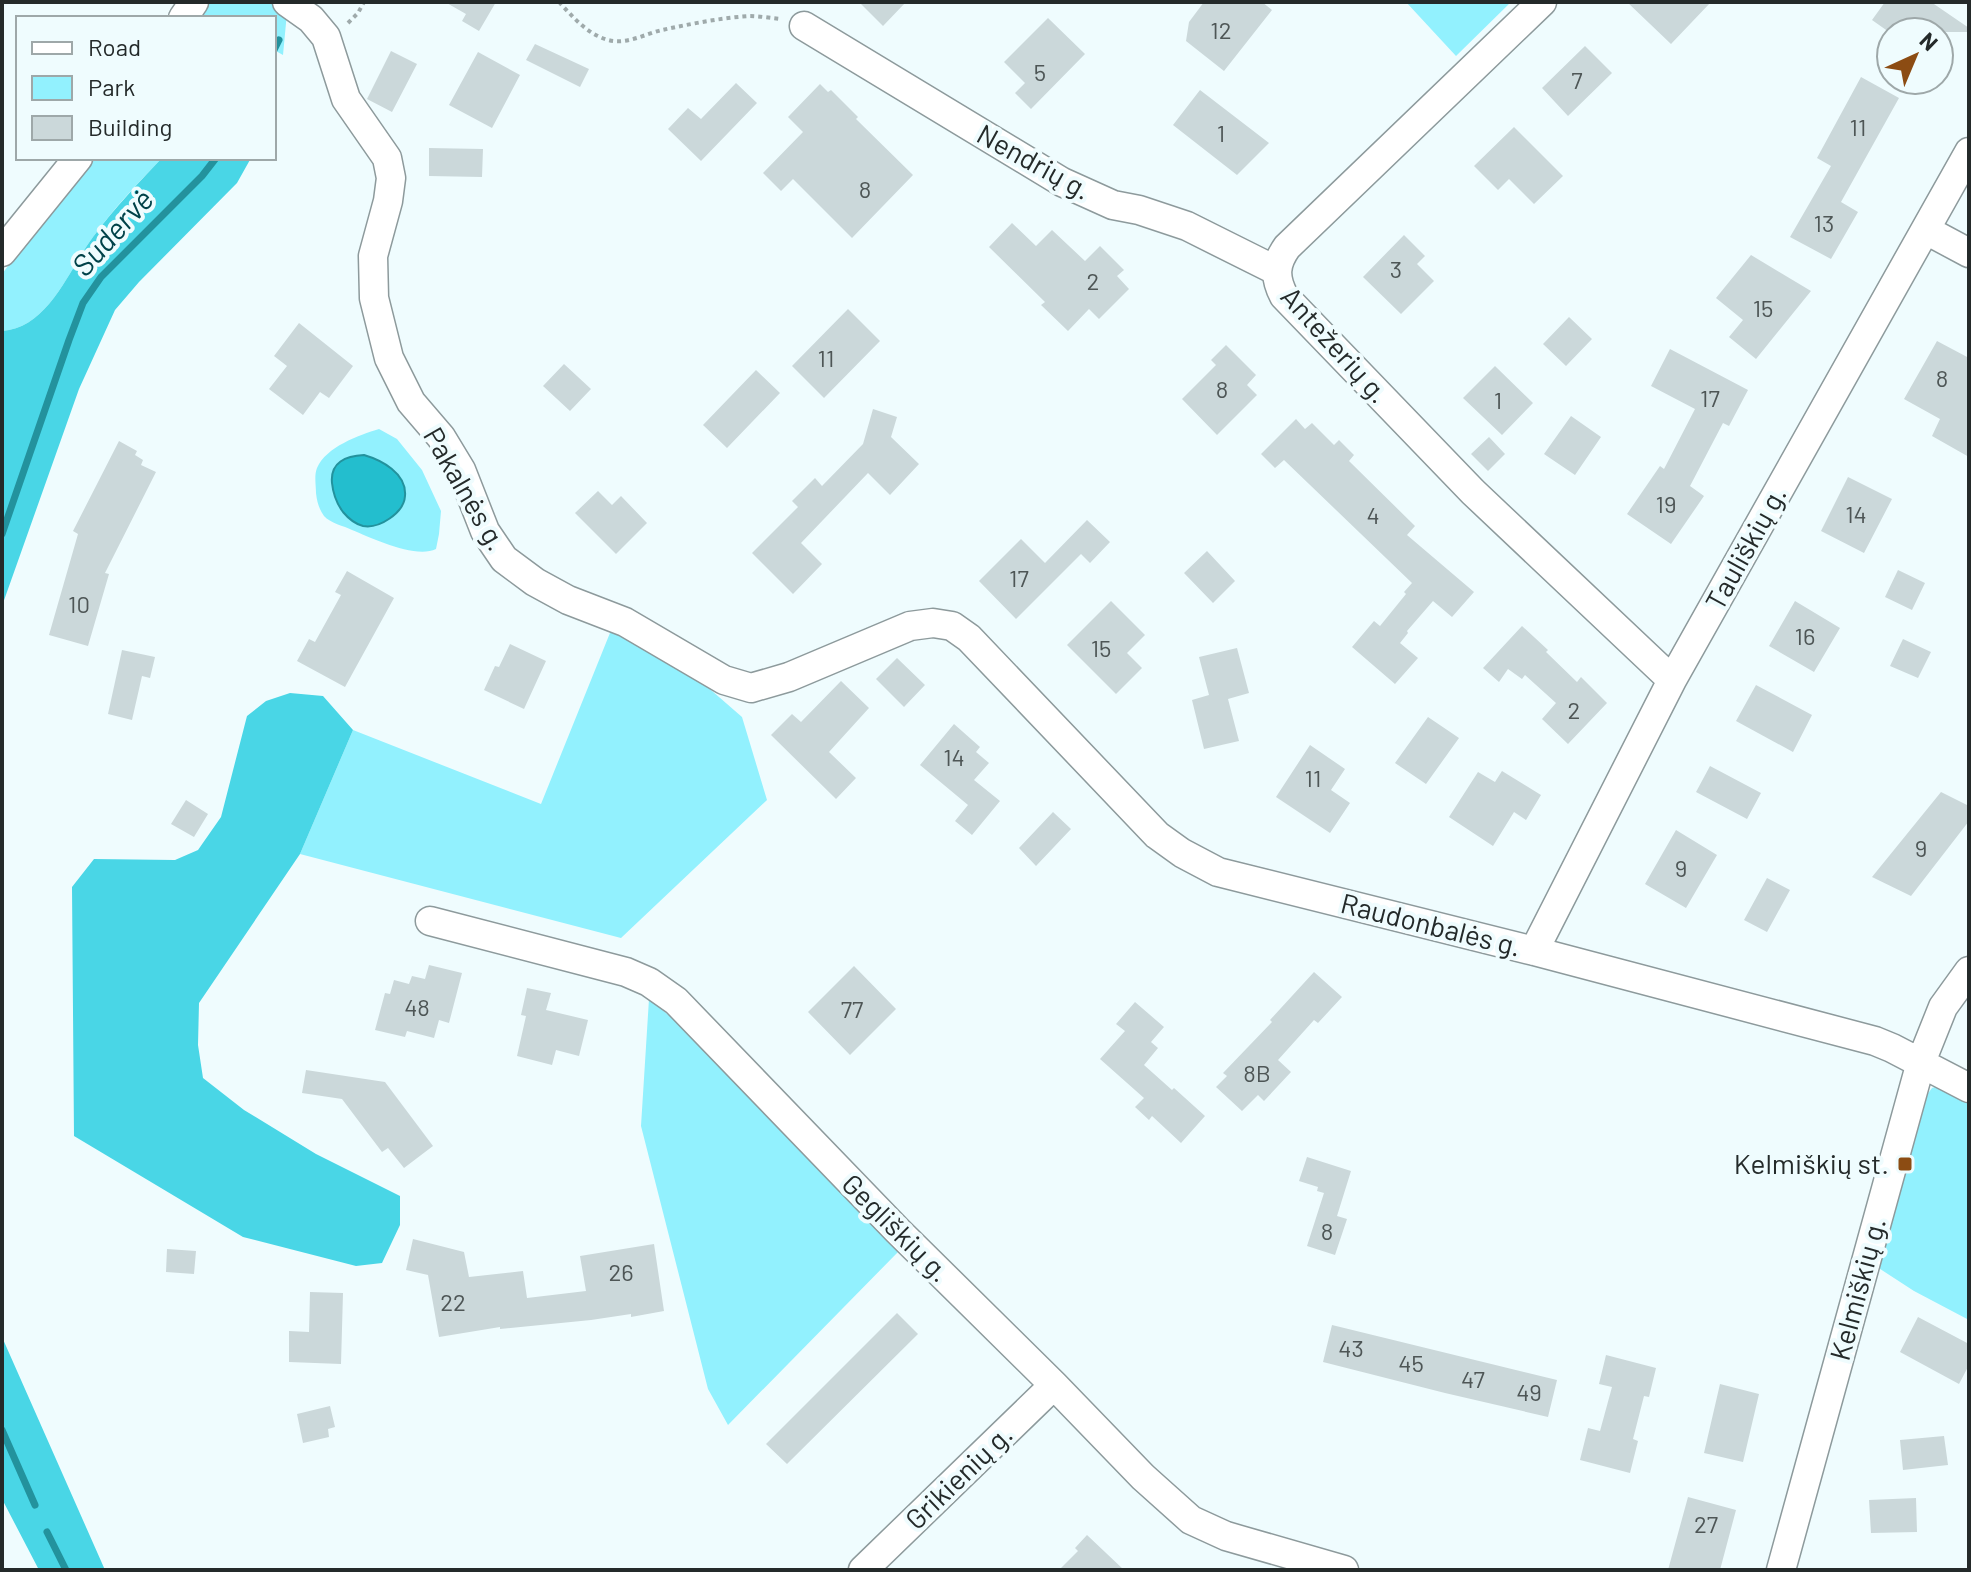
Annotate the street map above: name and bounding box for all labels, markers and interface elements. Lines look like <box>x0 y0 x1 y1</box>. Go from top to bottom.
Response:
house number: 12 <box>1210 15 1232 44</box>
legend <box>16 16 276 160</box>
north arrow <box>1875 16 1955 96</box>
text: N <box>1915 26 1944 55</box>
text: Road <box>88 32 141 61</box>
house number: 5 <box>1034 57 1046 86</box>
house number: 7 <box>1571 65 1583 94</box>
text: Park <box>88 72 135 101</box>
text: Building <box>88 112 172 141</box>
house number: 11 <box>1850 112 1866 141</box>
street label: Nendrių g. <box>972 116 1097 206</box>
house number: 1 <box>1217 118 1225 147</box>
house number: 8 <box>859 174 871 203</box>
water label: Sudervė <box>63 181 160 282</box>
house number: 13 <box>1814 208 1834 237</box>
house number: 3 <box>1390 254 1402 283</box>
house number: 2 <box>1087 266 1099 295</box>
street label: Antežerių g. <box>1275 279 1397 410</box>
house number: 15 <box>1753 293 1773 322</box>
house number: 11 <box>818 343 834 372</box>
house number: 8 <box>1936 363 1948 392</box>
house number: 8 <box>1216 374 1228 403</box>
house number: 17 <box>1700 383 1720 412</box>
house number: 1 <box>1494 385 1502 414</box>
street label: Pakalnės g. <box>417 421 515 556</box>
street label: Tauliškių g. <box>1697 480 1793 615</box>
house number: 19 <box>1656 489 1676 518</box>
house number: 14 <box>1845 499 1867 528</box>
house number: 4 <box>1366 500 1380 529</box>
house number: 17 <box>1009 563 1029 592</box>
house number: 10 <box>68 589 90 618</box>
house number: 16 <box>1795 621 1815 650</box>
house number: 15 <box>1091 633 1111 662</box>
house number: 2 <box>1568 695 1580 724</box>
house number: 14 <box>943 742 965 771</box>
house number: 11 <box>1305 763 1321 792</box>
house number: 9 <box>1915 833 1927 862</box>
house number: 9 <box>1675 853 1687 882</box>
street label: Raudonbalės g. <box>1338 885 1525 963</box>
house number: 48 <box>404 992 430 1021</box>
house number: 77 <box>841 994 863 1023</box>
house number: 8B <box>1243 1058 1271 1087</box>
place label: Kelmiškių st. <box>1734 1146 1889 1180</box>
marker: Kelmiškių st. <box>1896 1155 1914 1173</box>
street label: Gegliškių g. <box>836 1166 958 1288</box>
street label: Kelmiškių g. <box>1822 1214 1892 1364</box>
house number: 8 <box>1321 1216 1333 1245</box>
house number: 26 <box>608 1257 634 1286</box>
house number: 22 <box>440 1287 466 1316</box>
house number: 43 <box>1338 1333 1364 1362</box>
house number: 45 <box>1398 1348 1424 1377</box>
house number: 47 <box>1461 1364 1485 1393</box>
house number: 49 <box>1516 1377 1542 1406</box>
street label: Grikienių g. <box>897 1417 1019 1536</box>
house number: 27 <box>1694 1509 1718 1538</box>

